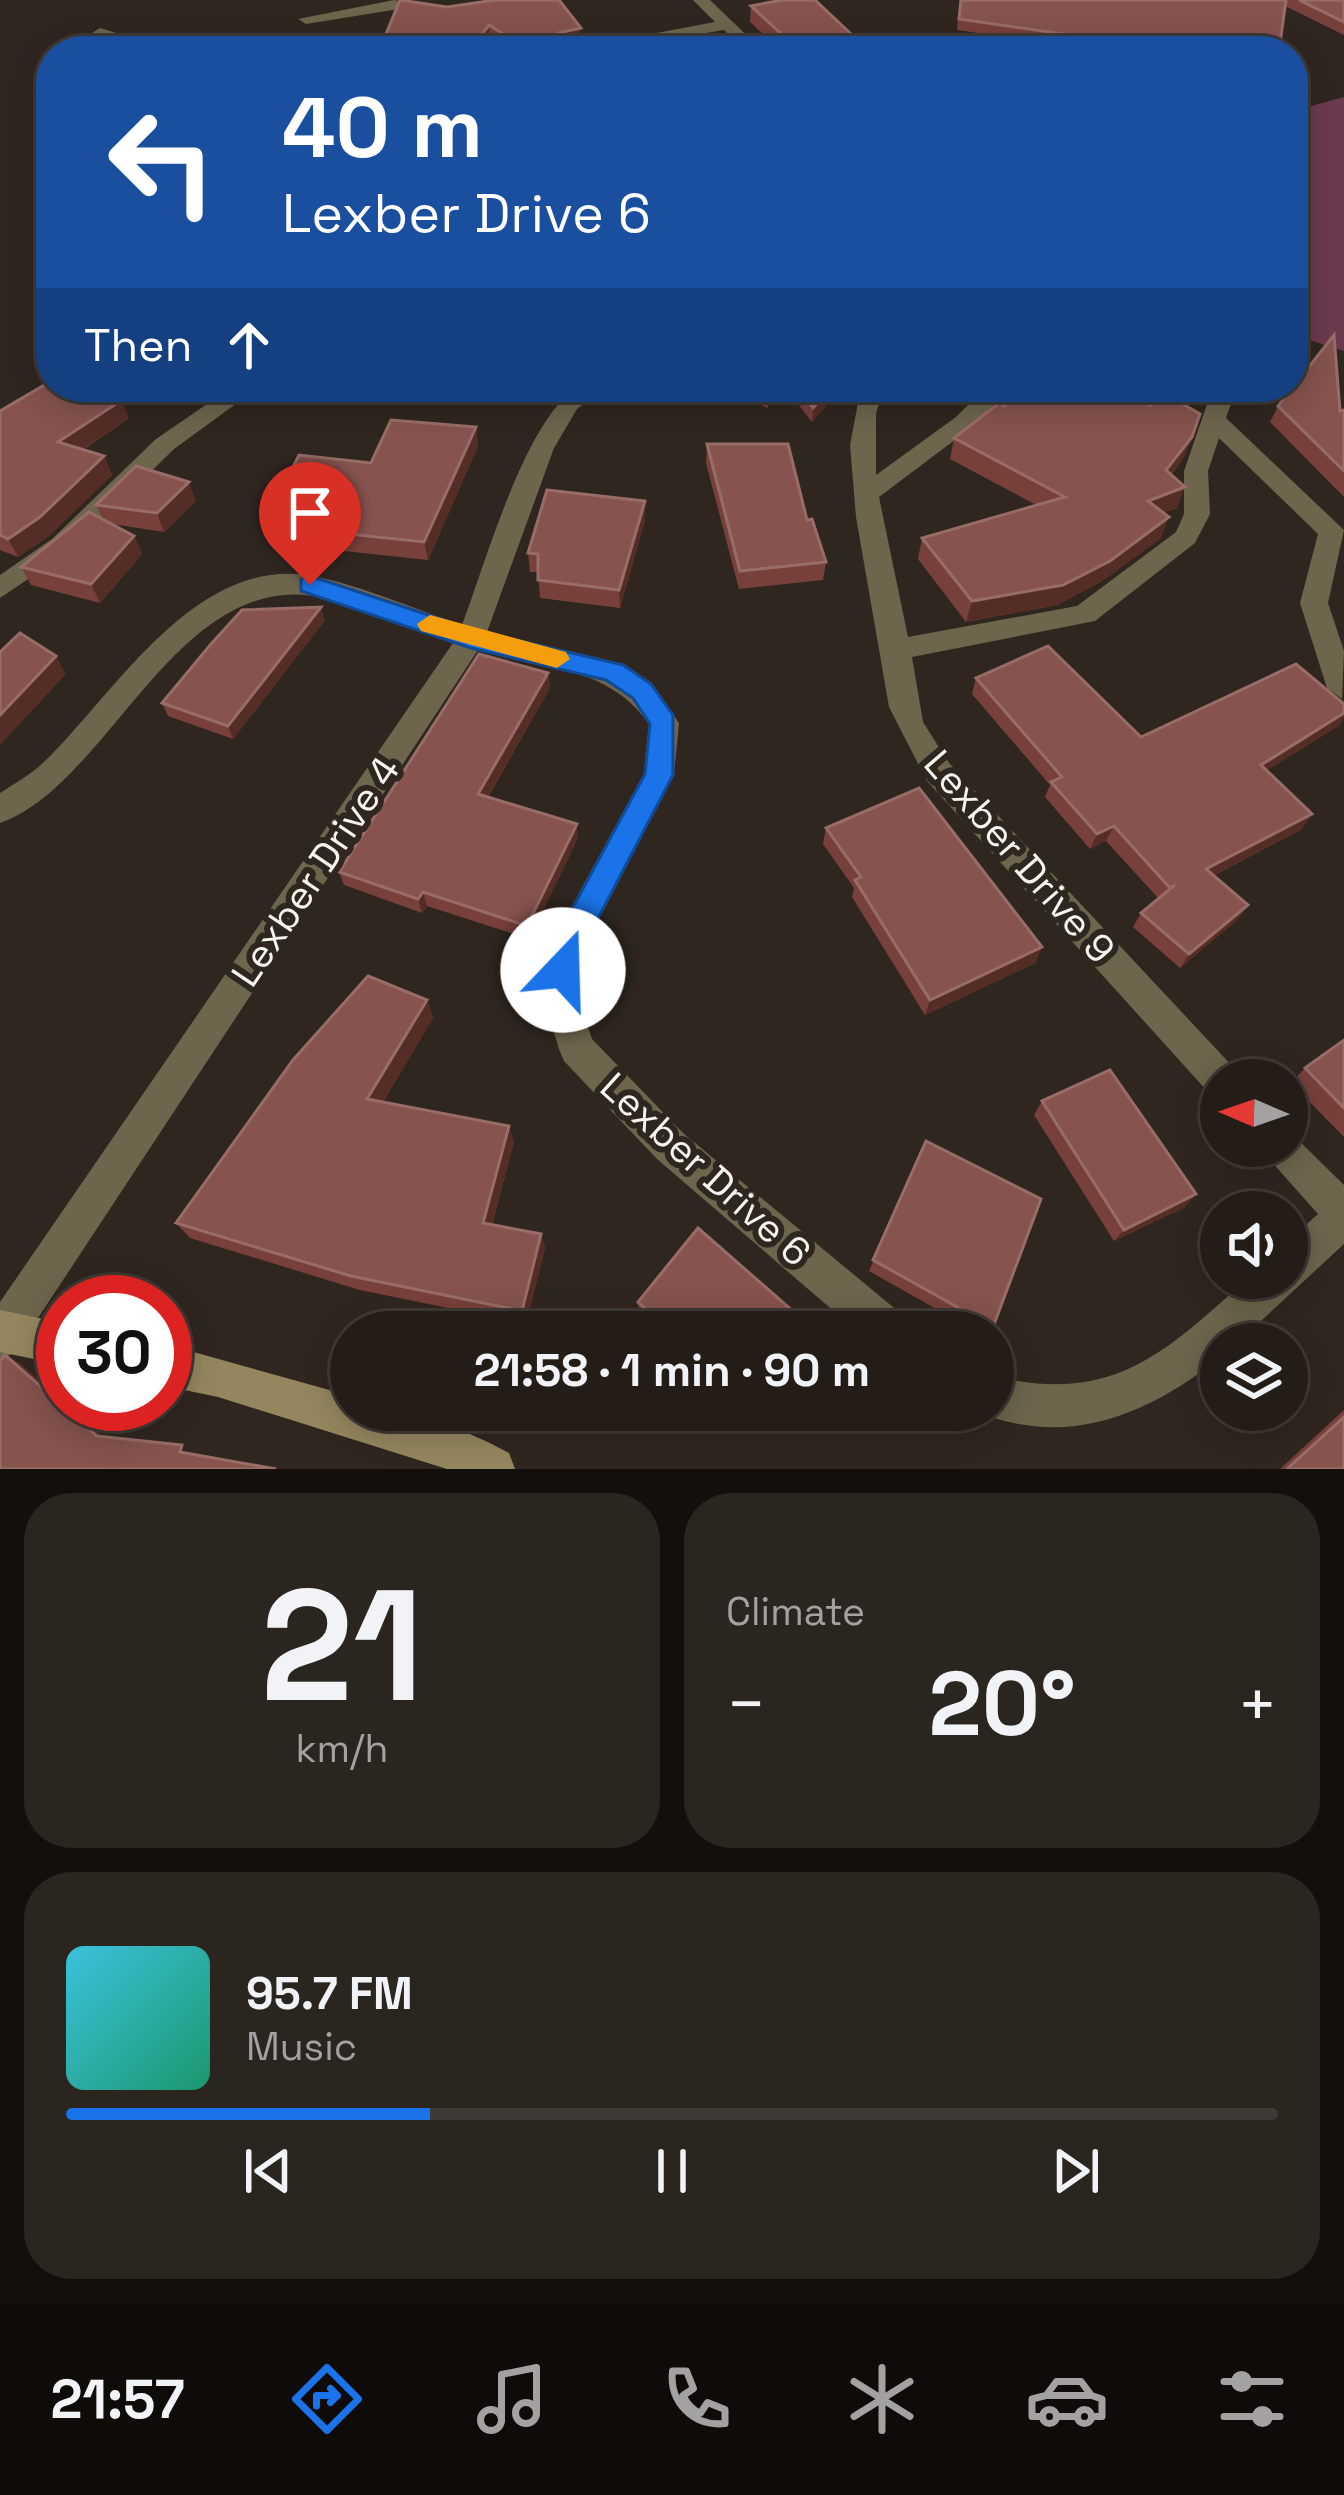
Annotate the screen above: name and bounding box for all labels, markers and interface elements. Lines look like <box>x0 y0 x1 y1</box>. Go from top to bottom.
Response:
text: 40 m <box>282 74 483 182</box>
icon: left <box>84 84 240 240</box>
text: Lexber Drive 6 <box>282 179 651 248</box>
icon: ahead <box>216 312 282 378</box>
text: Then <box>84 317 192 374</box>
pin <box>259 462 361 585</box>
icon: arrive <box>277 480 343 546</box>
street label: Lexber Drive 9 <box>914 740 1125 973</box>
street label: Lexber Drive 4 <box>220 747 410 996</box>
position arrow <box>500 907 626 1033</box>
north arrow <box>1200 1059 1308 1167</box>
map controls <box>1200 1059 1308 1431</box>
street label: Lexber Drive 6 <box>590 1062 821 1277</box>
button: sound <box>1200 1191 1308 1299</box>
speed limit sign: 30 <box>36 1275 192 1431</box>
button: layers <box>1200 1323 1308 1431</box>
text: 21:58 · 1 min · 90 m <box>474 1342 870 1399</box>
text: 21 <box>260 1546 424 1746</box>
text: Climate <box>726 1587 865 1636</box>
text: 20° <box>928 1646 1076 1761</box>
text: − <box>726 1662 767 1746</box>
text: + <box>1237 1662 1278 1746</box>
text: km/h <box>296 1724 388 1773</box>
text: 95.7 FM <box>246 1965 413 2022</box>
text: Music <box>246 2022 357 2071</box>
icon: previous <box>235 2138 301 2204</box>
icon: pause <box>639 2138 705 2204</box>
icon: next <box>1043 2138 1109 2204</box>
icon: directions <box>285 2357 369 2441</box>
icon: music <box>470 2357 554 2441</box>
icon: phone <box>655 2357 739 2441</box>
icon: climate <box>840 2357 924 2441</box>
icon: car <box>1025 2357 1109 2441</box>
icon: filters <box>1210 2357 1294 2441</box>
text: 21:57 <box>50 2365 185 2434</box>

